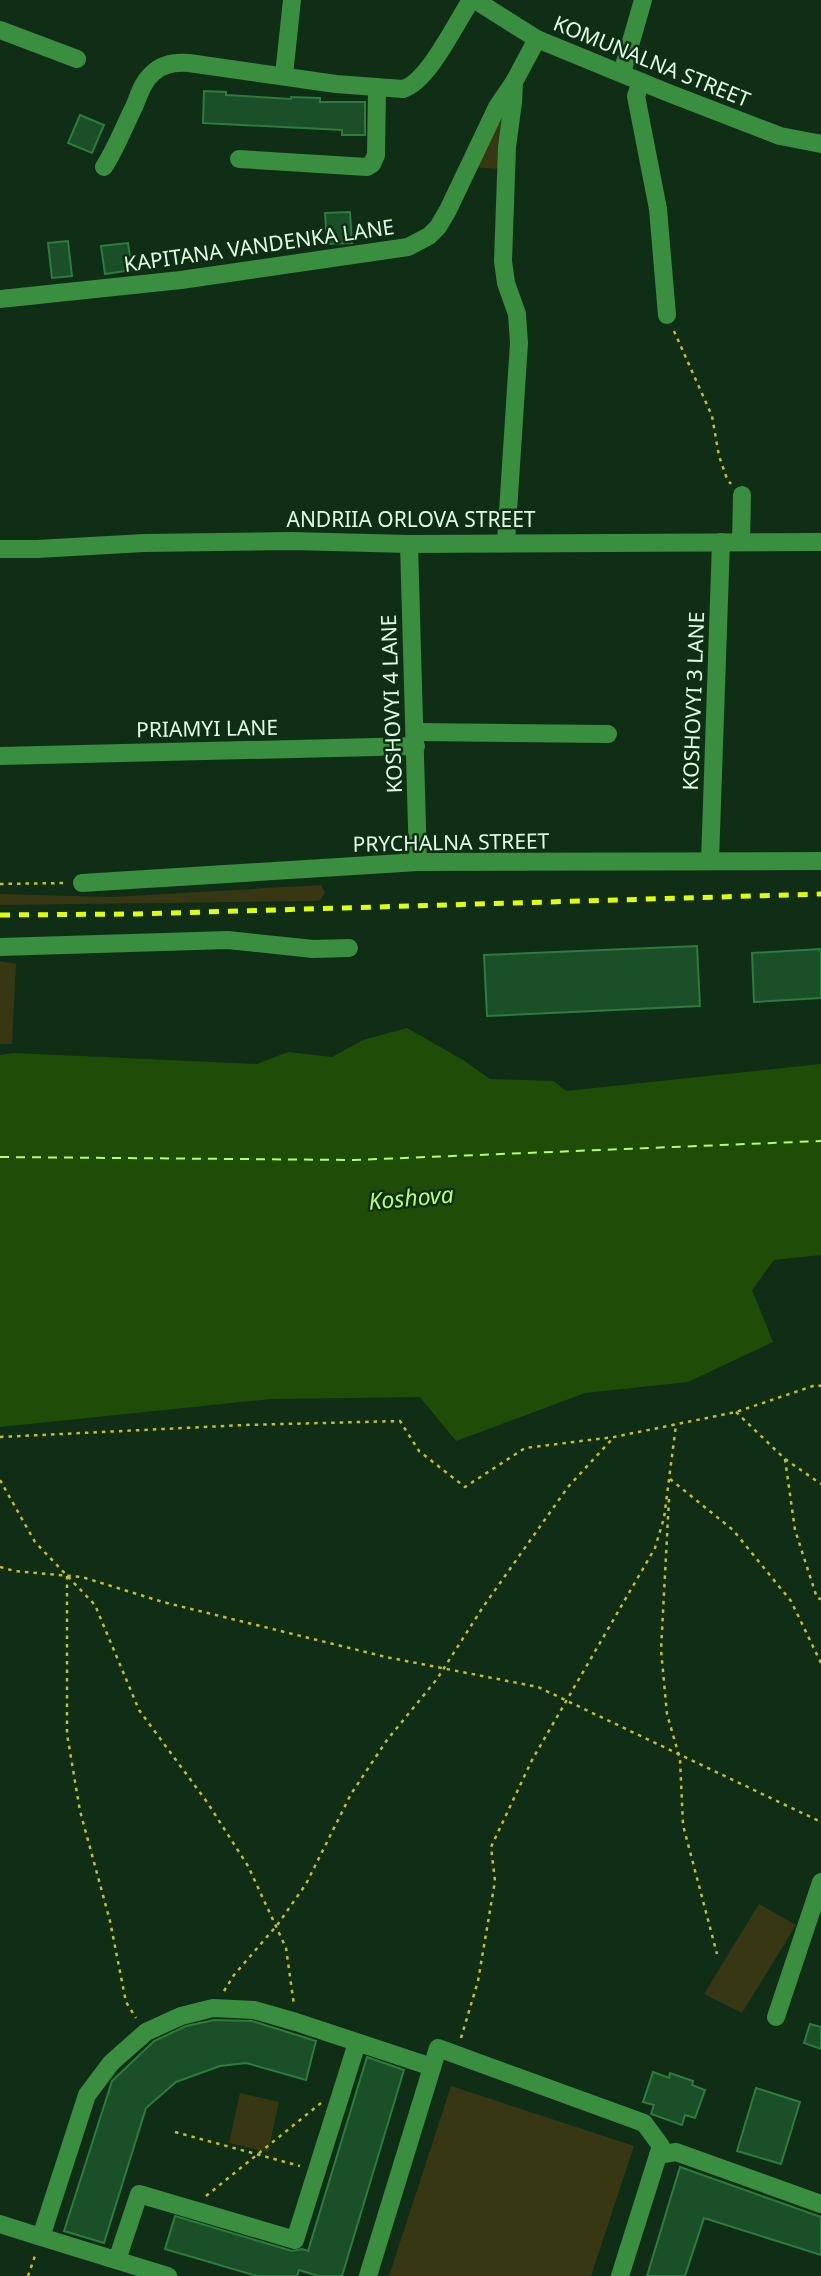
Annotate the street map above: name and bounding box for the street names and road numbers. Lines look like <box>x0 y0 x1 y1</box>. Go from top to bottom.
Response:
street label: KOMUNALNA STREET <box>549 9 755 113</box>
street label: KAPITANA VANDENKA LANE <box>122 212 396 278</box>
street label: ANDRIIA ORLOVA STREET <box>286 505 536 533</box>
street label: KOSHOVYI 3 LANE <box>676 611 710 791</box>
street label: KOSHOVYI 4 LANE <box>374 614 408 794</box>
street label: PRIAMYI LANE <box>136 713 278 743</box>
street label: PRYCHALNA STREET <box>352 826 550 858</box>

